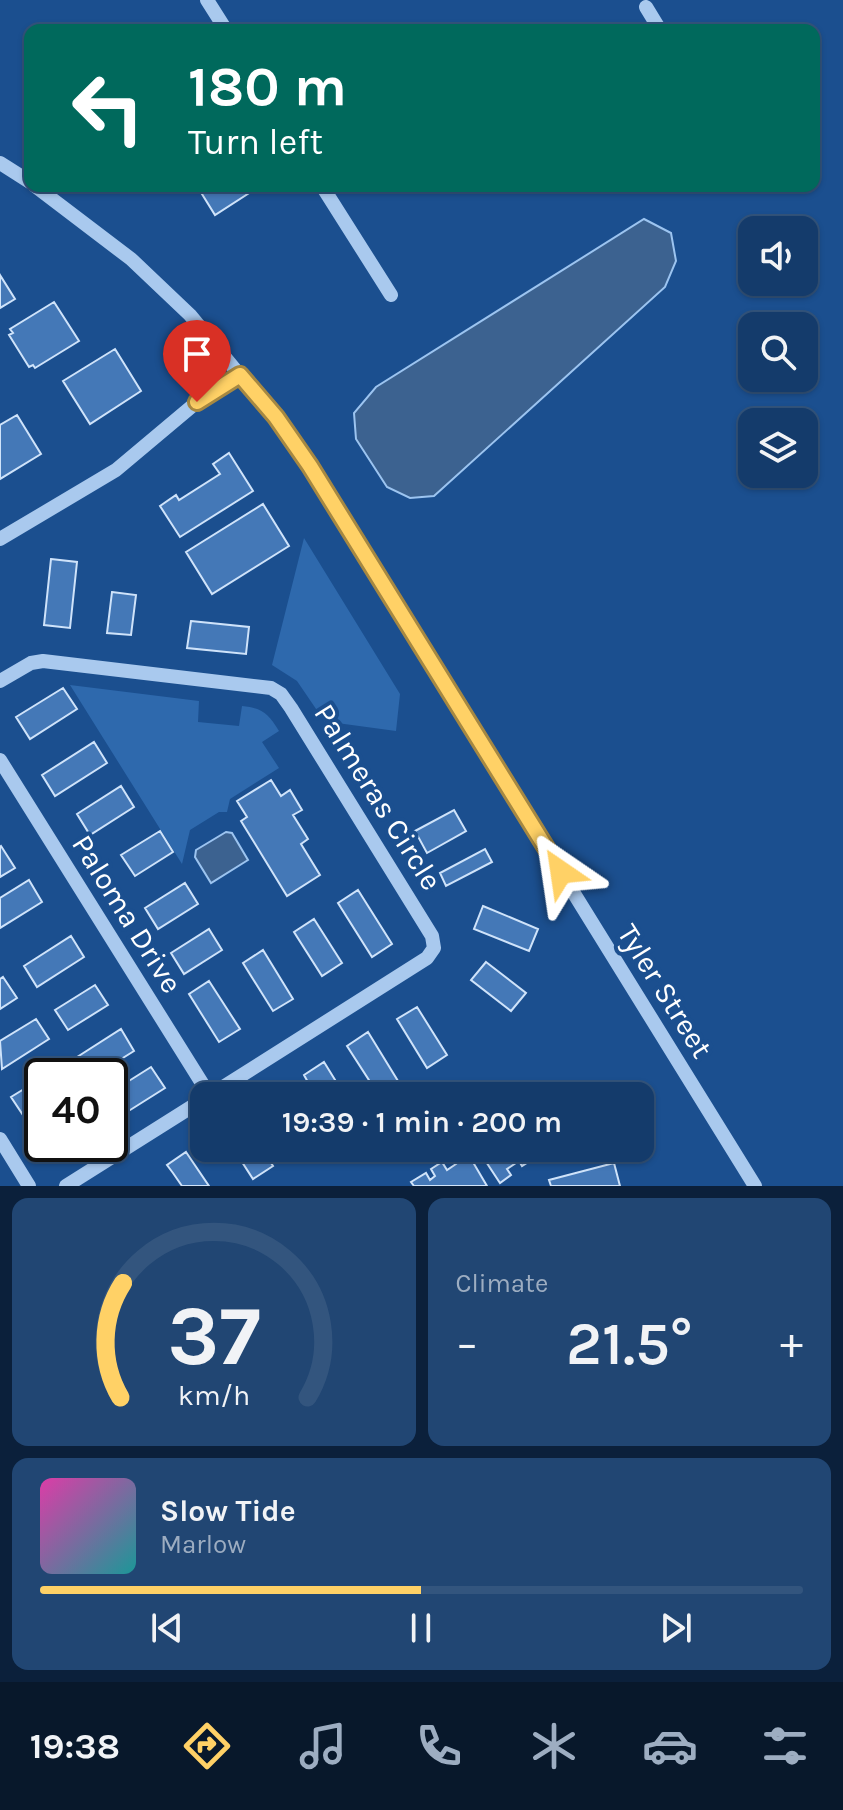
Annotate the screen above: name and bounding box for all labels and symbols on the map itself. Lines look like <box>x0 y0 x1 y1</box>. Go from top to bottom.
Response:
pin <box>163 320 231 402</box>
street label: Palmeras Circle <box>306 697 450 897</box>
street label: Paloma Drive <box>64 828 190 1000</box>
position arrow <box>519 830 603 914</box>
street label: Tyler Street <box>610 918 720 1064</box>
speed limit sign: 40 <box>24 1058 128 1162</box>

